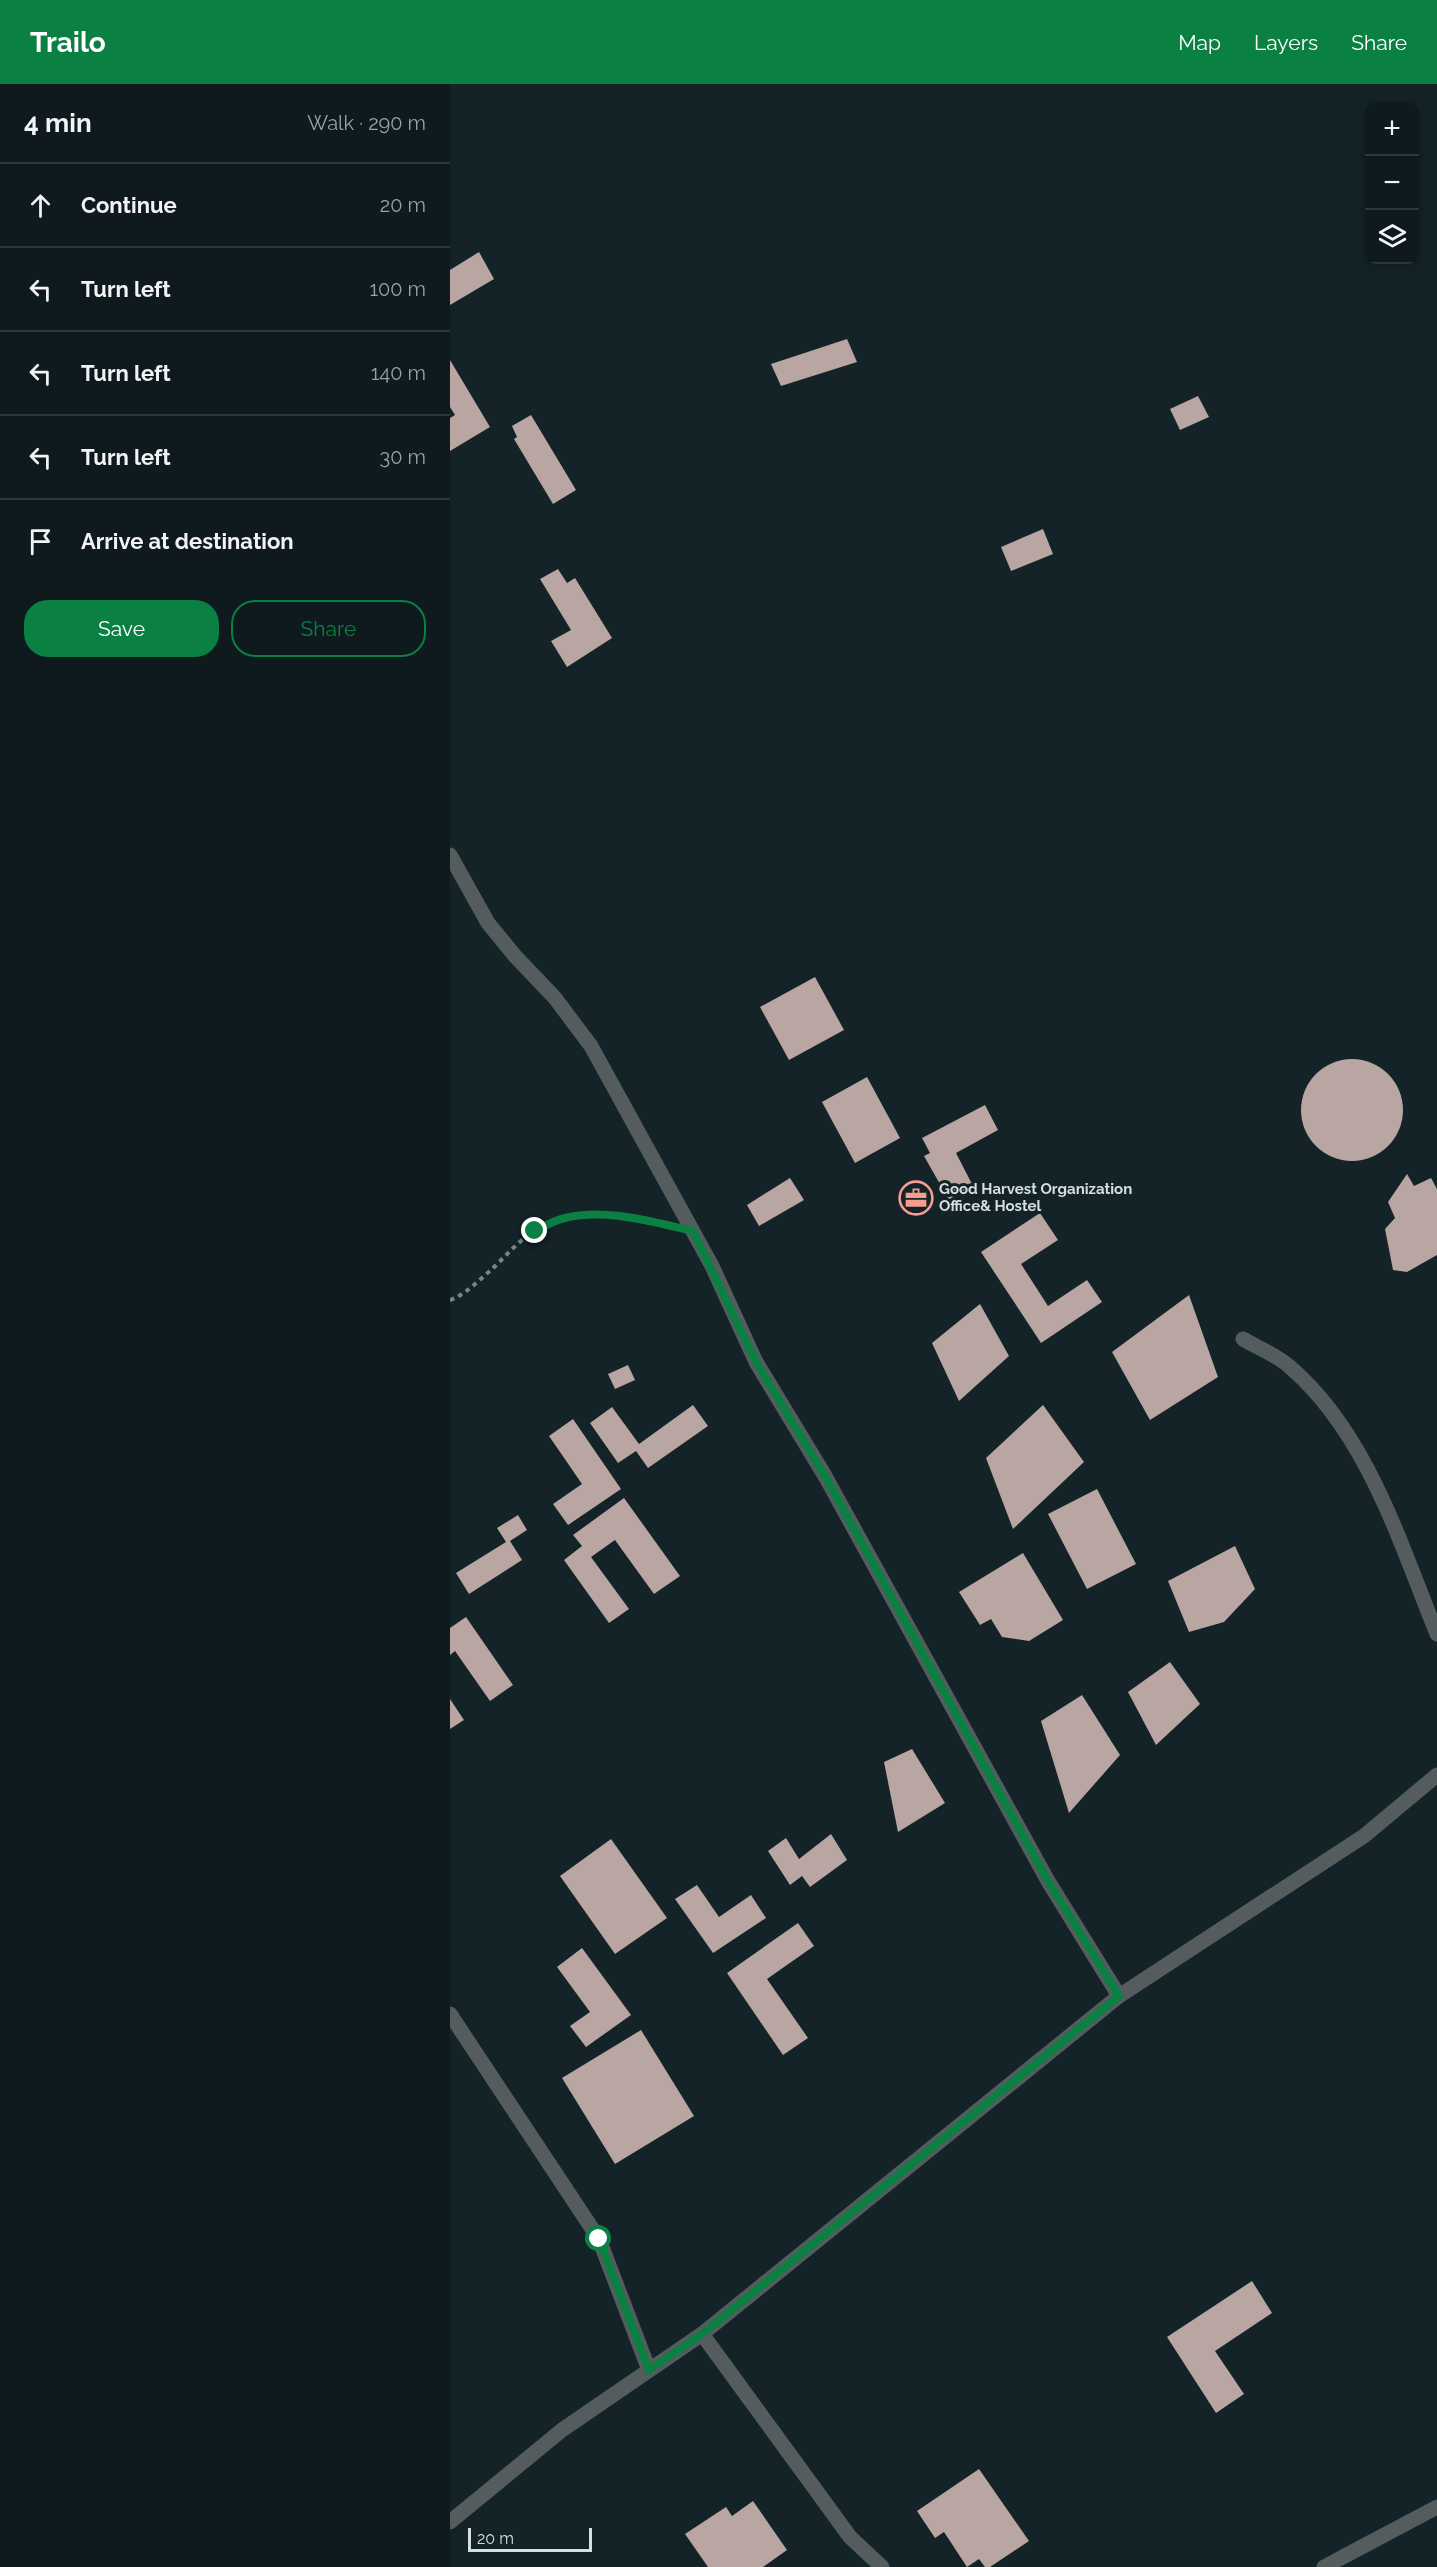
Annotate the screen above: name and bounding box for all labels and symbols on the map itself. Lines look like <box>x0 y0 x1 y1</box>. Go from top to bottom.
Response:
office icon: Good Harvest Organization Office& Hostel <box>898 1180 934 1216</box>
place label: Good Harvest Organization Office& Hostel <box>939 1180 1132 1215</box>
route end <box>521 1217 547 1243</box>
route start <box>585 2225 611 2251</box>
scale bar <box>468 2525 592 2552</box>

